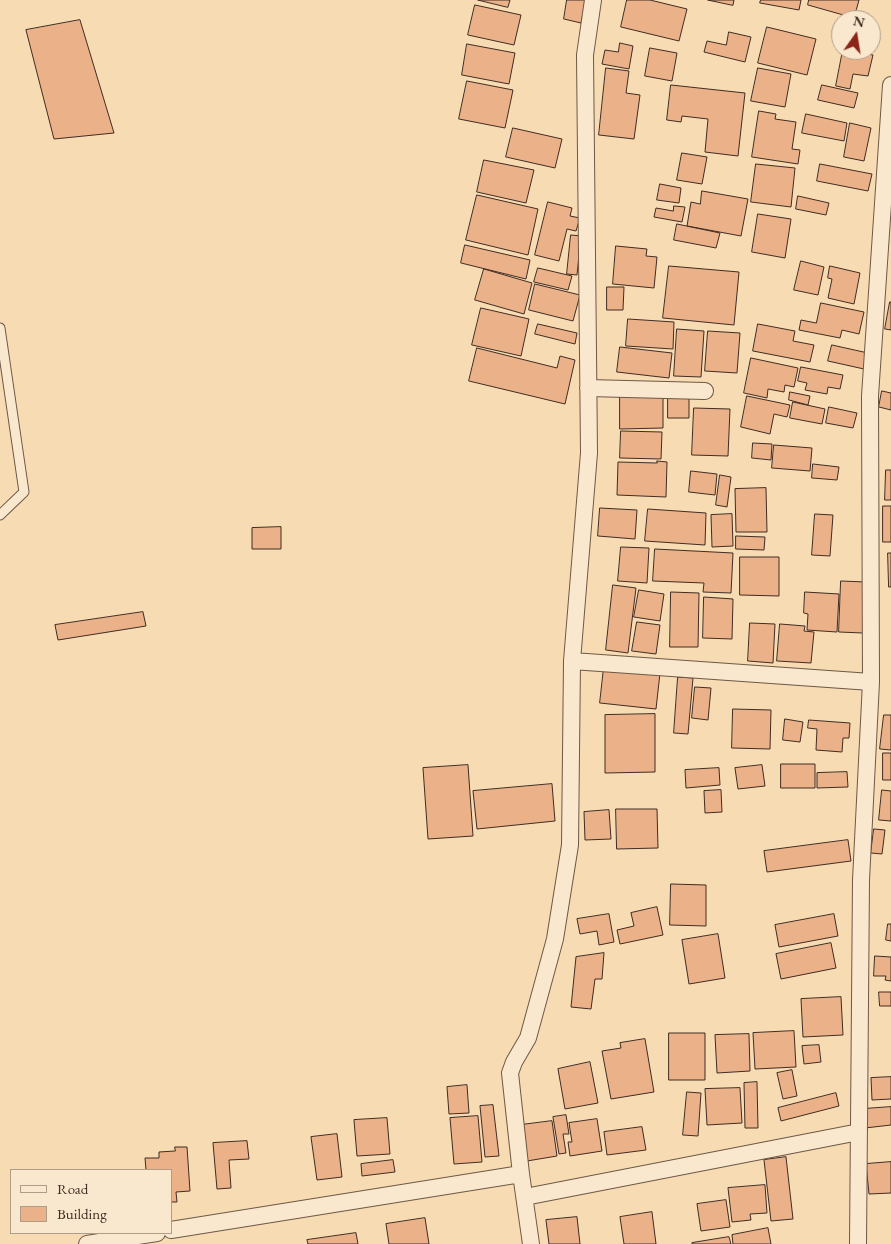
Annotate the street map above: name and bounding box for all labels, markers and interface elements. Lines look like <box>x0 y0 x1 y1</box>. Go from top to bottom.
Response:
north arrow <box>831 10 881 60</box>
text: N <box>852 11 867 31</box>
legend <box>10 1169 172 1234</box>
text: Road <box>57 1179 88 1198</box>
text: Building <box>57 1204 107 1223</box>

